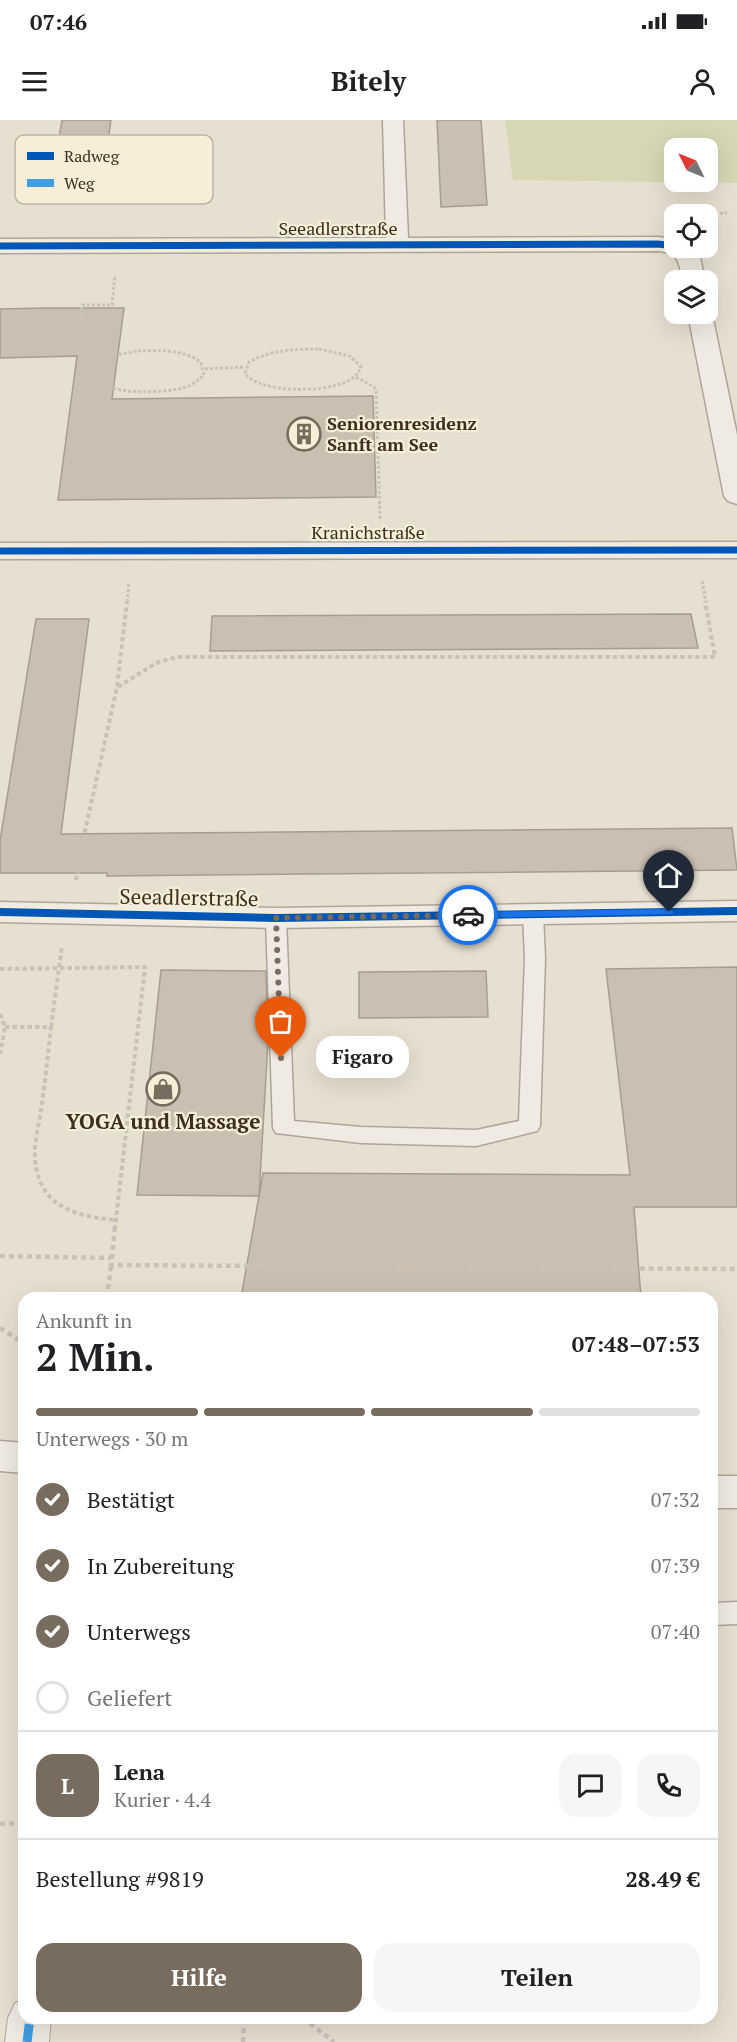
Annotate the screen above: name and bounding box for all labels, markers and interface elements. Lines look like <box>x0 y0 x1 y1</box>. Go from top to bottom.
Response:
text: 07:46 <box>30 7 87 36</box>
text: Bitely <box>331 63 406 99</box>
icon: menu <box>18 65 51 98</box>
icon: person <box>686 65 719 98</box>
legend <box>15 135 213 204</box>
north arrow <box>664 138 718 192</box>
map controls <box>664 138 718 324</box>
text: Radweg <box>64 145 120 167</box>
text: Weg <box>64 172 95 194</box>
button: locate <box>664 204 718 258</box>
street label: Seeadlerstraße <box>278 216 398 240</box>
button: layers <box>664 270 718 324</box>
place label: Seniorenresidenz Sanft am See <box>327 411 477 456</box>
building icon: Seniorenresidenz Sanft am See <box>286 416 322 452</box>
street label: Kranichstraße <box>311 520 425 544</box>
pin <box>643 850 694 912</box>
icon: home <box>652 859 685 892</box>
street label: Seeadlerstraße <box>119 882 259 912</box>
courier <box>438 885 498 945</box>
icon: car <box>452 899 485 932</box>
pin <box>255 996 306 1058</box>
icon: bag <box>264 1005 297 1038</box>
callout: Figaro <box>317 1037 410 1079</box>
text: Figaro <box>332 1043 393 1070</box>
shop icon: YOGA und Massage <box>145 1071 181 1107</box>
place label: YOGA und Massage <box>66 1107 260 1135</box>
text: Ankunft in <box>36 1307 132 1334</box>
text: 07:48–07:53 <box>572 1329 700 1358</box>
text: 2 Min. <box>36 1330 154 1382</box>
text: Unterwegs · 30 m <box>36 1425 188 1452</box>
icon: check <box>36 1483 69 1516</box>
text: Bestätigt <box>87 1485 175 1514</box>
text: 07:32 <box>651 1486 700 1513</box>
icon: check <box>36 1549 69 1582</box>
text: In Zubereitung <box>87 1551 234 1580</box>
text: 07:39 <box>651 1552 700 1579</box>
icon: check <box>36 1615 69 1648</box>
text: Unterwegs <box>87 1617 191 1646</box>
text: 07:40 <box>651 1618 700 1645</box>
text: Geliefert <box>87 1683 172 1712</box>
button: chat <box>559 1754 622 1817</box>
button: phone <box>637 1754 700 1817</box>
text: Lena <box>114 1757 165 1786</box>
text: L <box>61 1771 74 1800</box>
text: Kurier · 4.4 <box>114 1786 211 1813</box>
text: Bestellung #9819 <box>36 1864 204 1893</box>
text: 28.49 € <box>625 1864 700 1893</box>
button: Hilfe <box>36 1943 362 2012</box>
button: Teilen <box>374 1943 700 2012</box>

